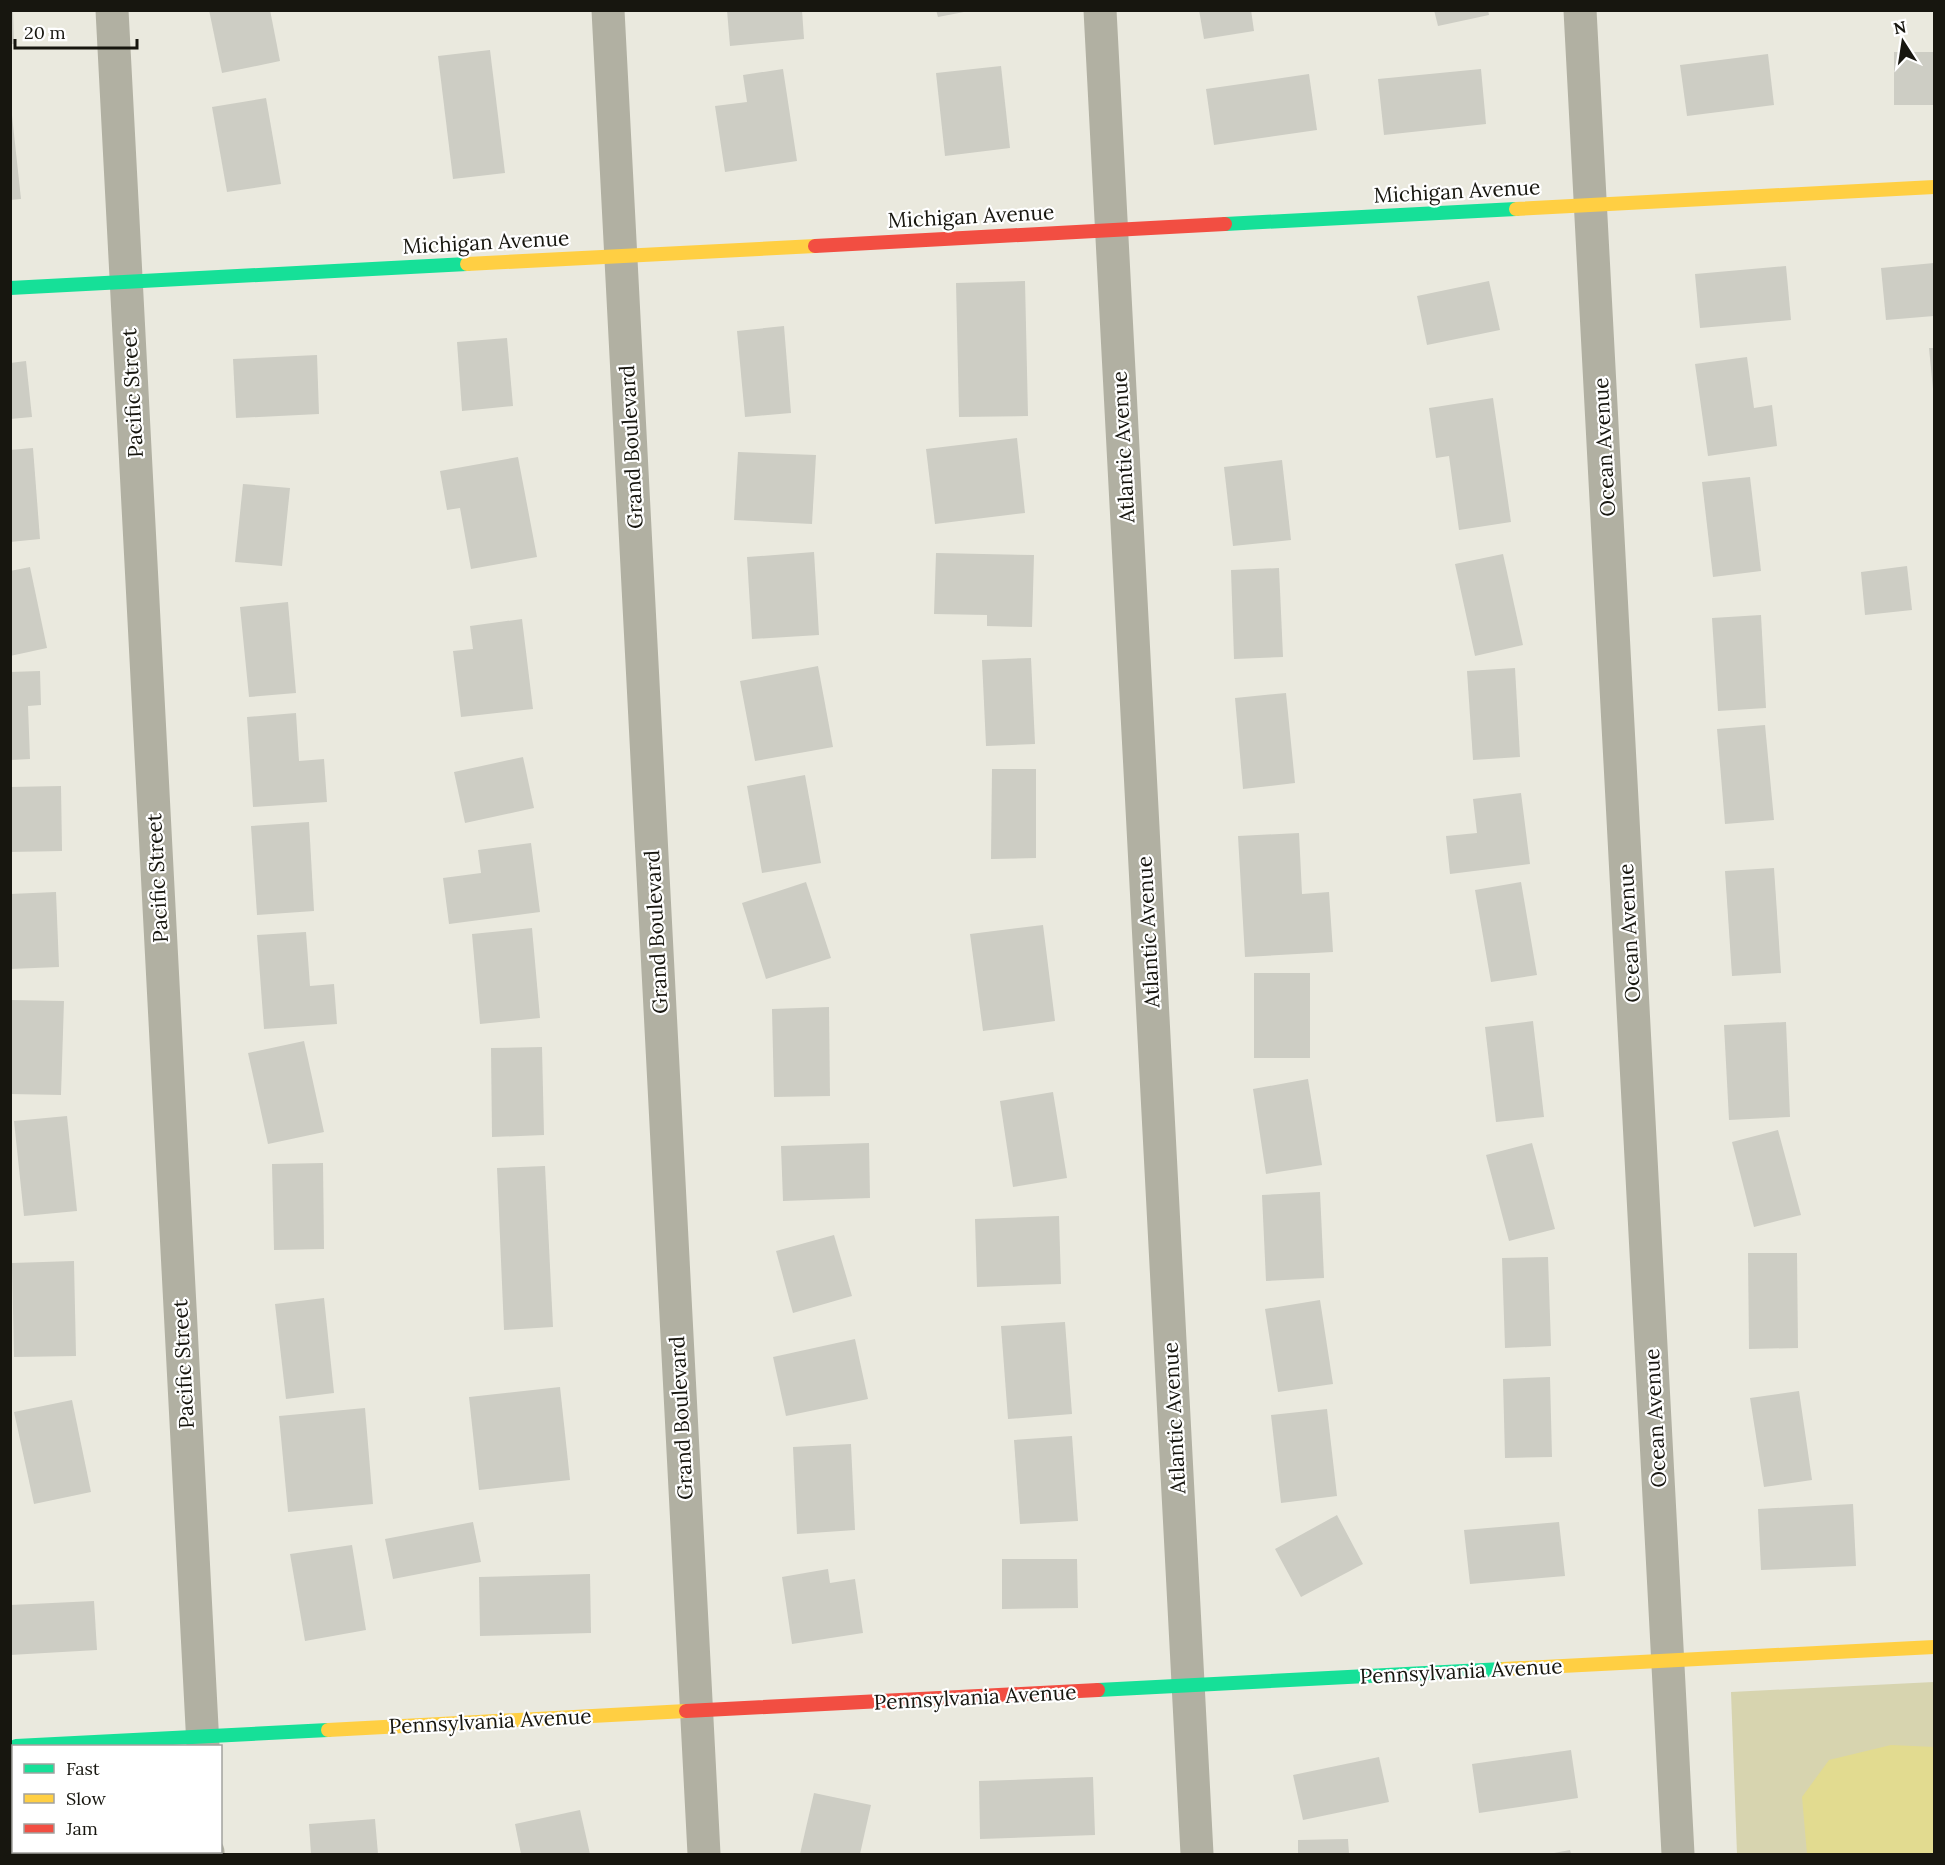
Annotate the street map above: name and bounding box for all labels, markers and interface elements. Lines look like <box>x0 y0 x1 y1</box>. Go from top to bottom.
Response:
scale bar <box>15 12 136 50</box>
north arrow <box>1873 12 1933 72</box>
text: N <box>1892 16 1908 38</box>
text: 20 m <box>24 21 66 44</box>
street label: Michigan Avenue <box>1373 173 1541 209</box>
street label: Michigan Avenue <box>887 198 1055 234</box>
street label: Michigan Avenue <box>402 224 570 260</box>
street label: Pacific Street <box>115 327 149 459</box>
street label: Grand Boulevard <box>613 364 649 530</box>
street label: Atlantic Avenue <box>1106 370 1141 525</box>
street label: Ocean Avenue <box>1587 377 1621 517</box>
street label: Pacific Street <box>140 812 174 944</box>
street label: Grand Boulevard <box>638 849 674 1015</box>
street label: Atlantic Avenue <box>1131 855 1166 1010</box>
street label: Ocean Avenue <box>1612 863 1646 1003</box>
street label: Pacific Street <box>166 1298 200 1430</box>
street label: Grand Boulevard <box>663 1335 699 1501</box>
street label: Atlantic Avenue <box>1157 1341 1192 1496</box>
street label: Ocean Avenue <box>1638 1348 1672 1488</box>
street label: Pennsylvania Avenue <box>1359 1652 1563 1690</box>
street label: Pennsylvania Avenue <box>873 1678 1077 1716</box>
street label: Pennsylvania Avenue <box>388 1702 592 1740</box>
legend <box>12 1745 222 1853</box>
text: Fast <box>66 1757 100 1780</box>
text: Slow <box>66 1787 106 1810</box>
text: Jam <box>65 1817 98 1840</box>

